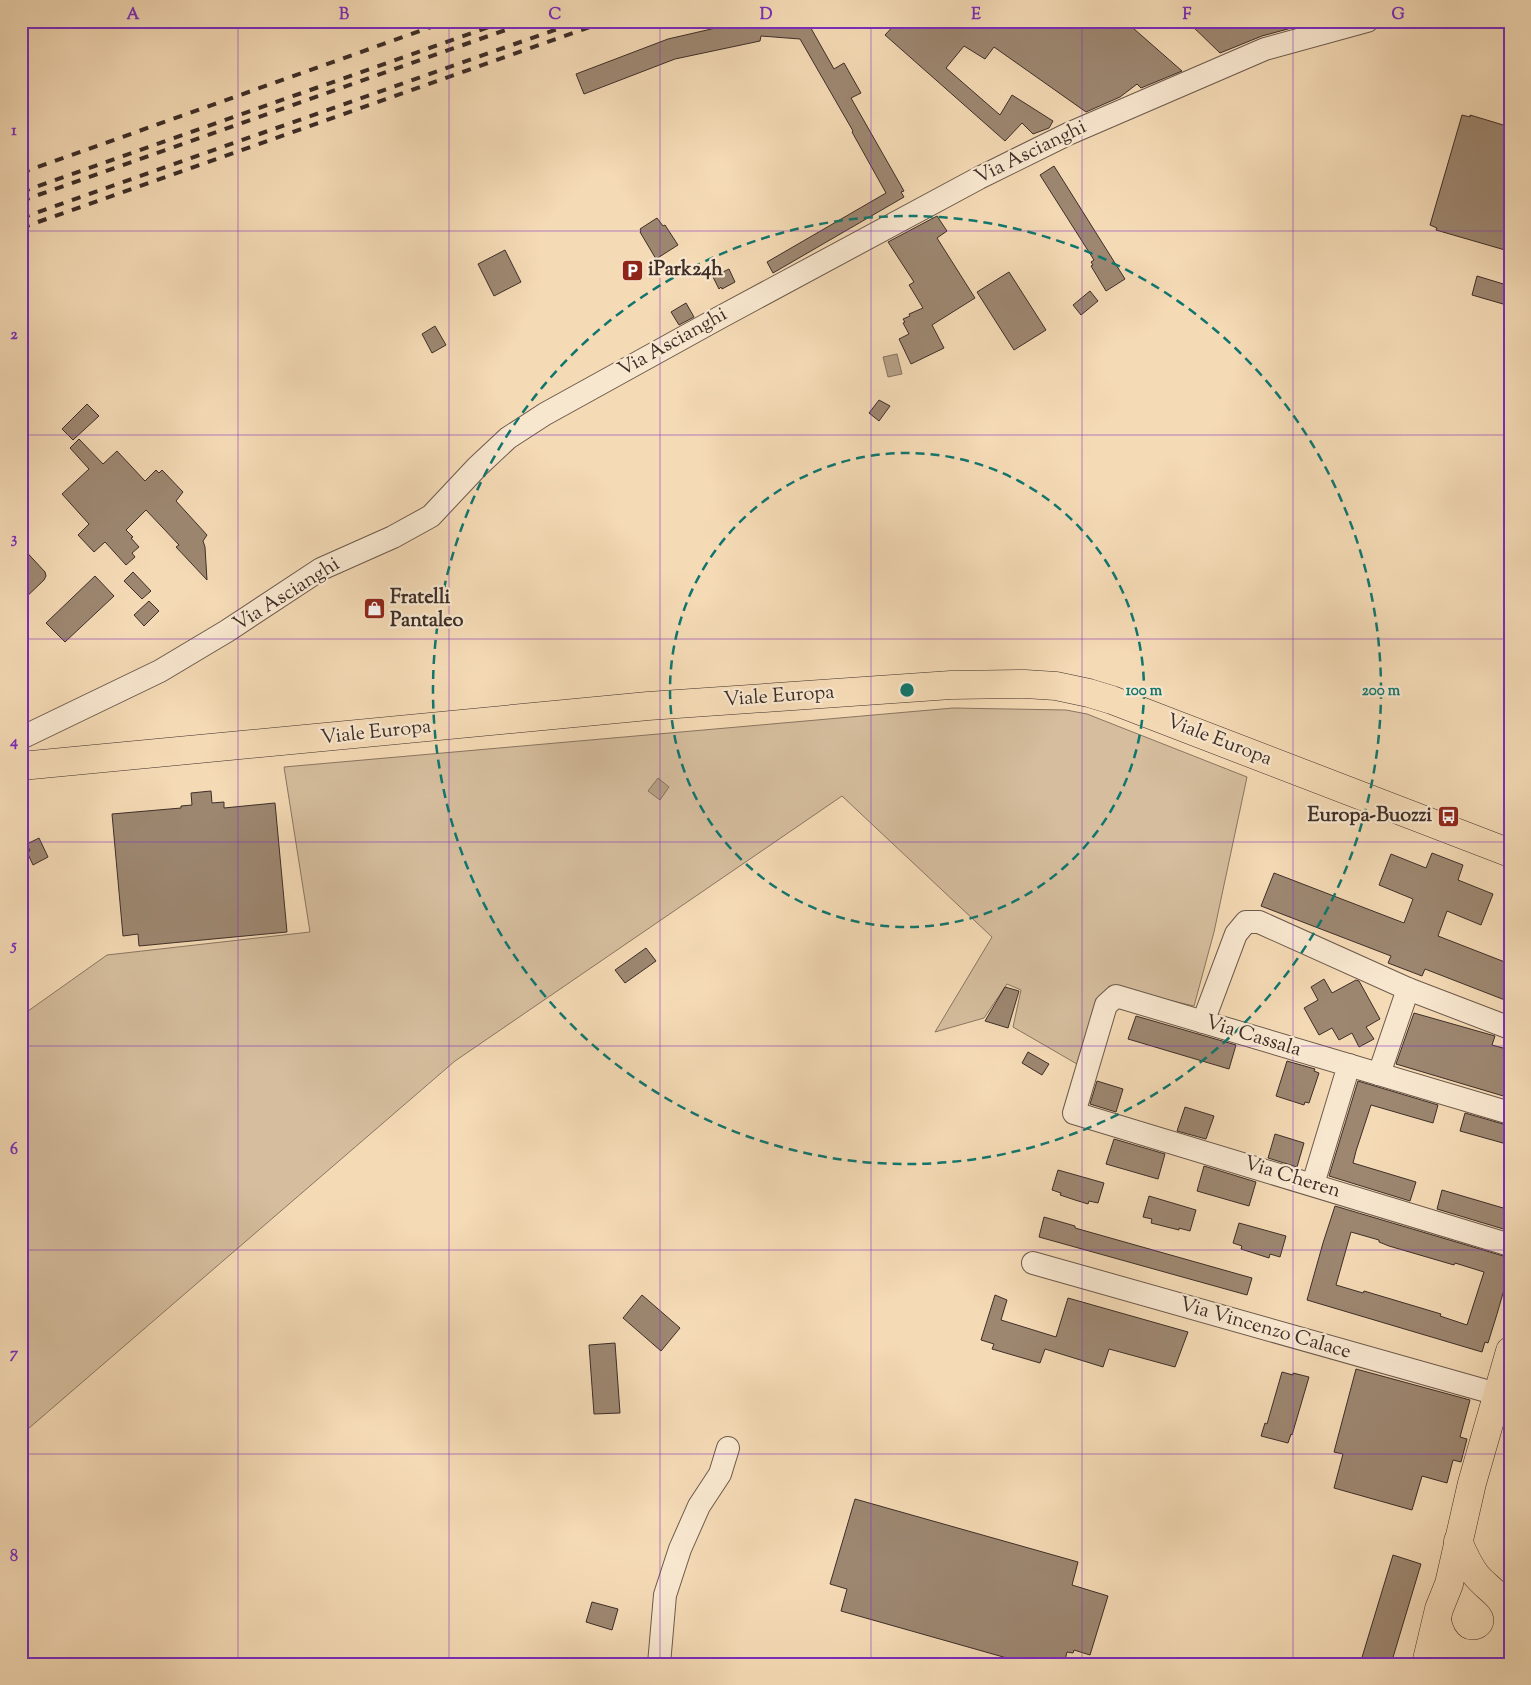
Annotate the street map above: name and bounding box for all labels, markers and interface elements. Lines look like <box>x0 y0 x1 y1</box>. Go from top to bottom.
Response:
text: A <box>127 4 140 27</box>
text: B <box>339 4 349 27</box>
text: C <box>549 4 562 27</box>
text: D <box>760 4 773 27</box>
text: E <box>971 4 981 27</box>
text: F <box>1183 4 1192 27</box>
text: G <box>1391 4 1405 27</box>
street label: Via Ascianghi <box>970 113 1092 193</box>
text: 1 <box>11 120 17 143</box>
place label: iPark24h <box>648 256 723 285</box>
parking icon: iPark24h <box>620 258 644 282</box>
street label: Via Ascianghi <box>613 301 733 385</box>
text: 2 <box>10 324 18 347</box>
text: 3 <box>11 528 18 551</box>
street label: Via Ascianghi <box>228 550 346 639</box>
place label: Fratelli Pantaleo <box>390 584 464 636</box>
shop icon: Fratelli Pantaleo <box>362 597 386 621</box>
street label: Viale Europa <box>723 679 835 715</box>
centre of rings <box>898 681 916 699</box>
text: 100 m <box>1126 681 1163 702</box>
text: 200 m <box>1362 681 1401 702</box>
street label: Viale Europa <box>1162 708 1276 774</box>
street label: Viale Europa <box>319 713 433 753</box>
text: 4 <box>9 731 18 754</box>
place label: Europa-Buozzi <box>1307 802 1432 831</box>
bus stop icon: Europa-Buozzi <box>1436 804 1460 828</box>
text: 5 <box>9 935 17 958</box>
street label: Via Cassala <box>1201 1009 1305 1065</box>
text: 6 <box>10 1139 18 1162</box>
street label: Via Cheren <box>1240 1150 1344 1207</box>
street label: Via Vincenzo Calace <box>1176 1291 1354 1367</box>
text: 7 <box>10 1343 19 1366</box>
text: 8 <box>10 1546 18 1569</box>

